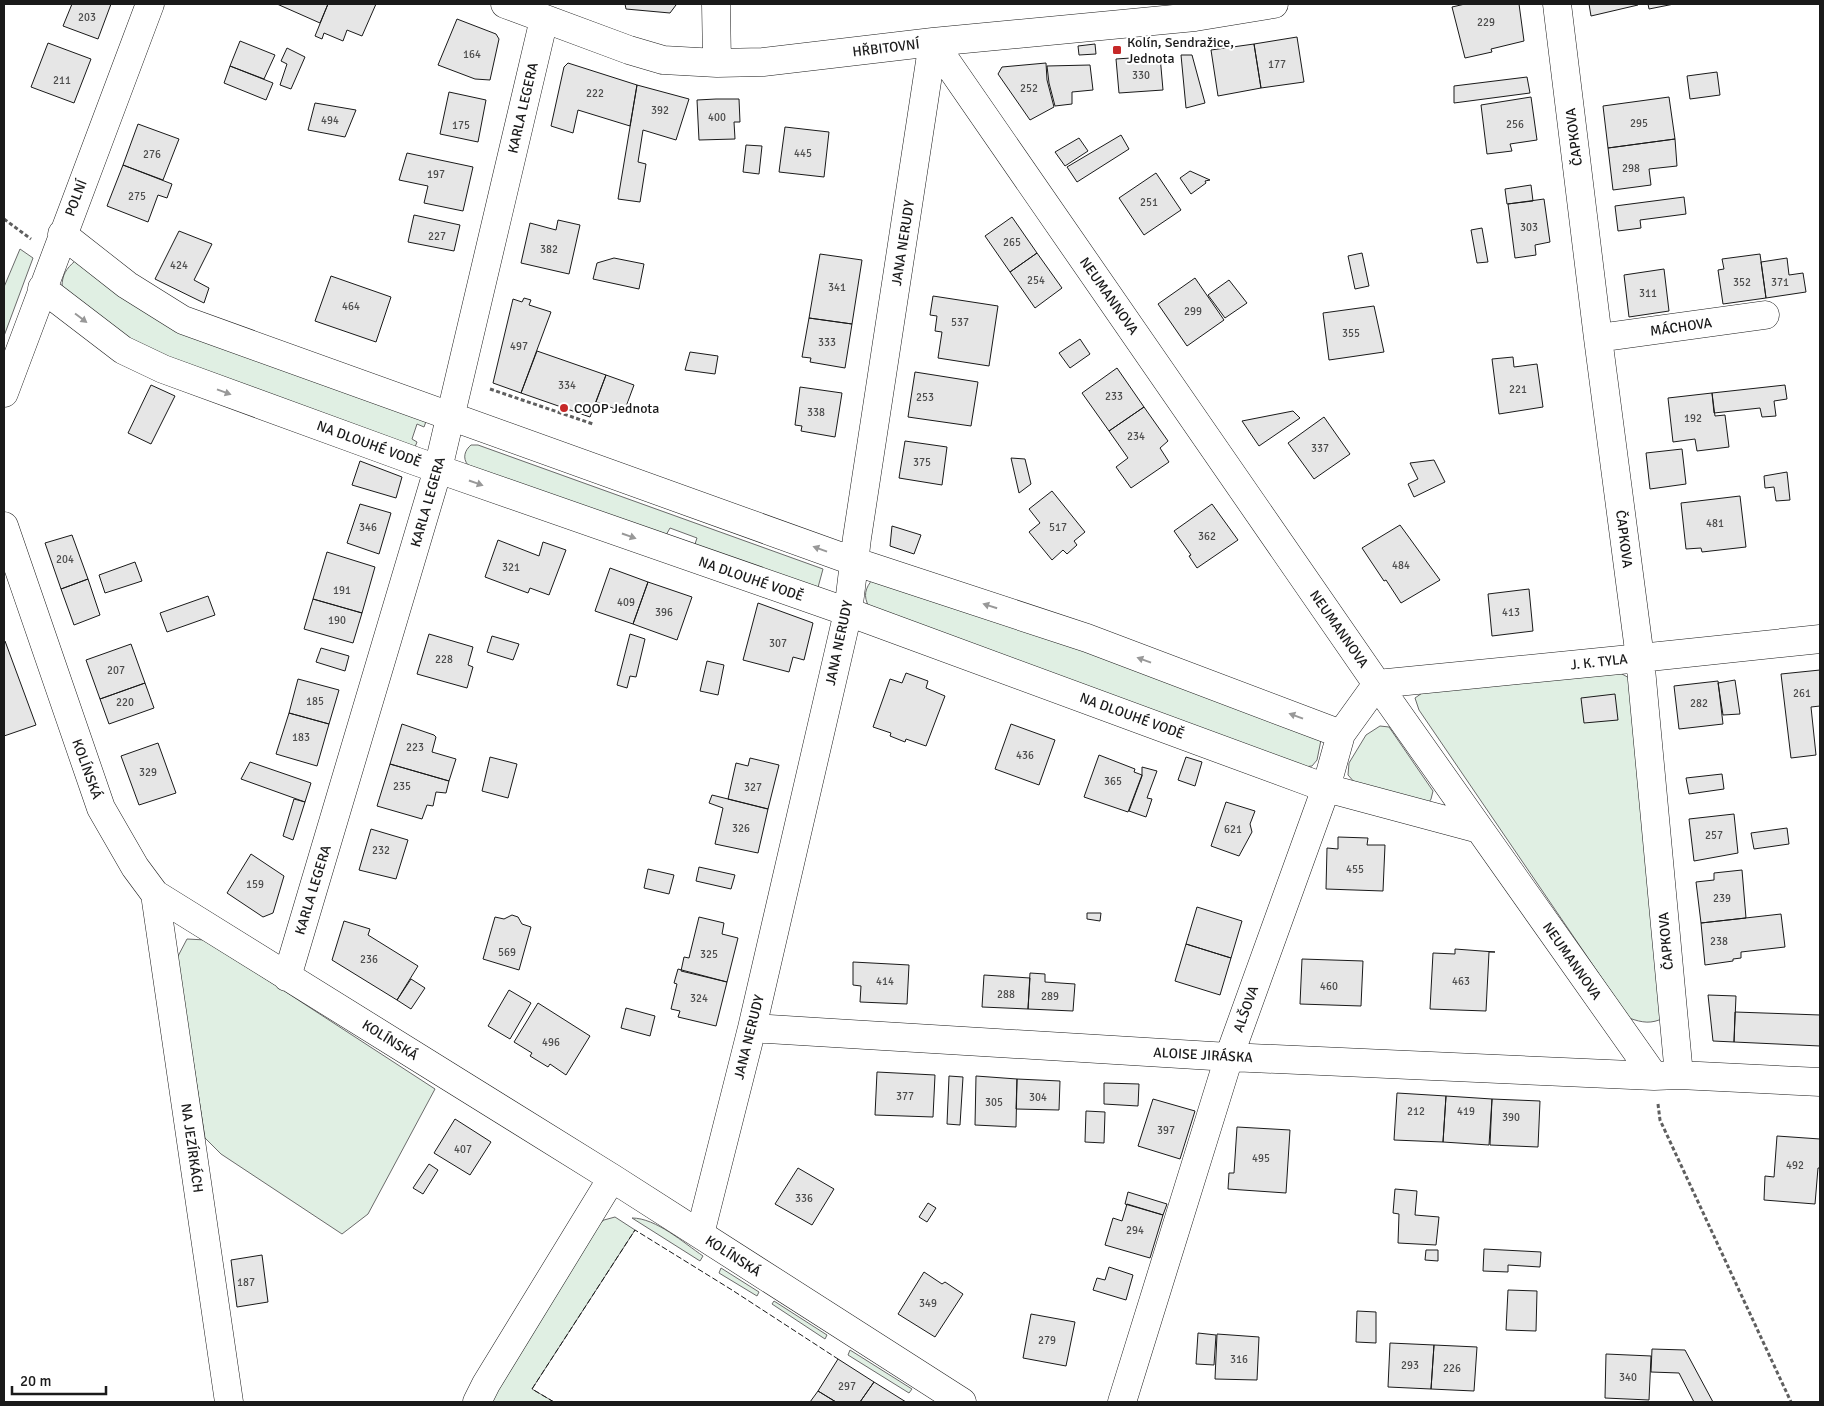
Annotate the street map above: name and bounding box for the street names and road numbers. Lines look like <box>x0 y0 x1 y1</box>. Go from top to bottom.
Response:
street label: HŘBITOVNÍ <box>851 35 921 61</box>
street label: KARLA LEGERA <box>504 60 542 155</box>
street label: ČAPKOVA <box>1562 107 1586 167</box>
street label: POLNÍ <box>61 176 91 219</box>
street label: JANA NERUDY <box>888 199 918 287</box>
street label: NEUMANNOVA <box>1076 254 1142 338</box>
street label: MÁCHOVA <box>1649 314 1714 340</box>
street label: NA DLOUHÉ VODĚ <box>314 417 424 471</box>
street label: KARLA LEGERA <box>407 455 449 549</box>
street label: ČAPKOVA <box>1612 509 1636 569</box>
street label: NA DLOUHÉ VODĚ <box>696 553 806 605</box>
street label: NEUMANNOVA <box>1306 587 1372 671</box>
street label: JANA NERUDY <box>822 599 856 687</box>
street label: J. K. TYLA <box>1570 650 1629 673</box>
street label: NA DLOUHÉ VODĚ <box>1077 689 1187 743</box>
street label: KOLÍNSKÁ <box>68 737 106 802</box>
street label: KARLA LEGERA <box>291 843 335 937</box>
street label: ČAPKOVA <box>1655 911 1677 971</box>
street label: NEUMANNOVA <box>1539 919 1605 1003</box>
street label: ALŠOVA <box>1230 983 1262 1035</box>
street label: JANA NERUDY <box>730 993 768 1081</box>
street label: KOLÍNSKÁ <box>359 1016 422 1064</box>
street label: ALOISE JIRÁSKA <box>1153 1044 1254 1066</box>
street label: NA JEZÍRKÁCH <box>177 1102 207 1194</box>
street label: KOLÍNSKÁ <box>702 1232 764 1280</box>

